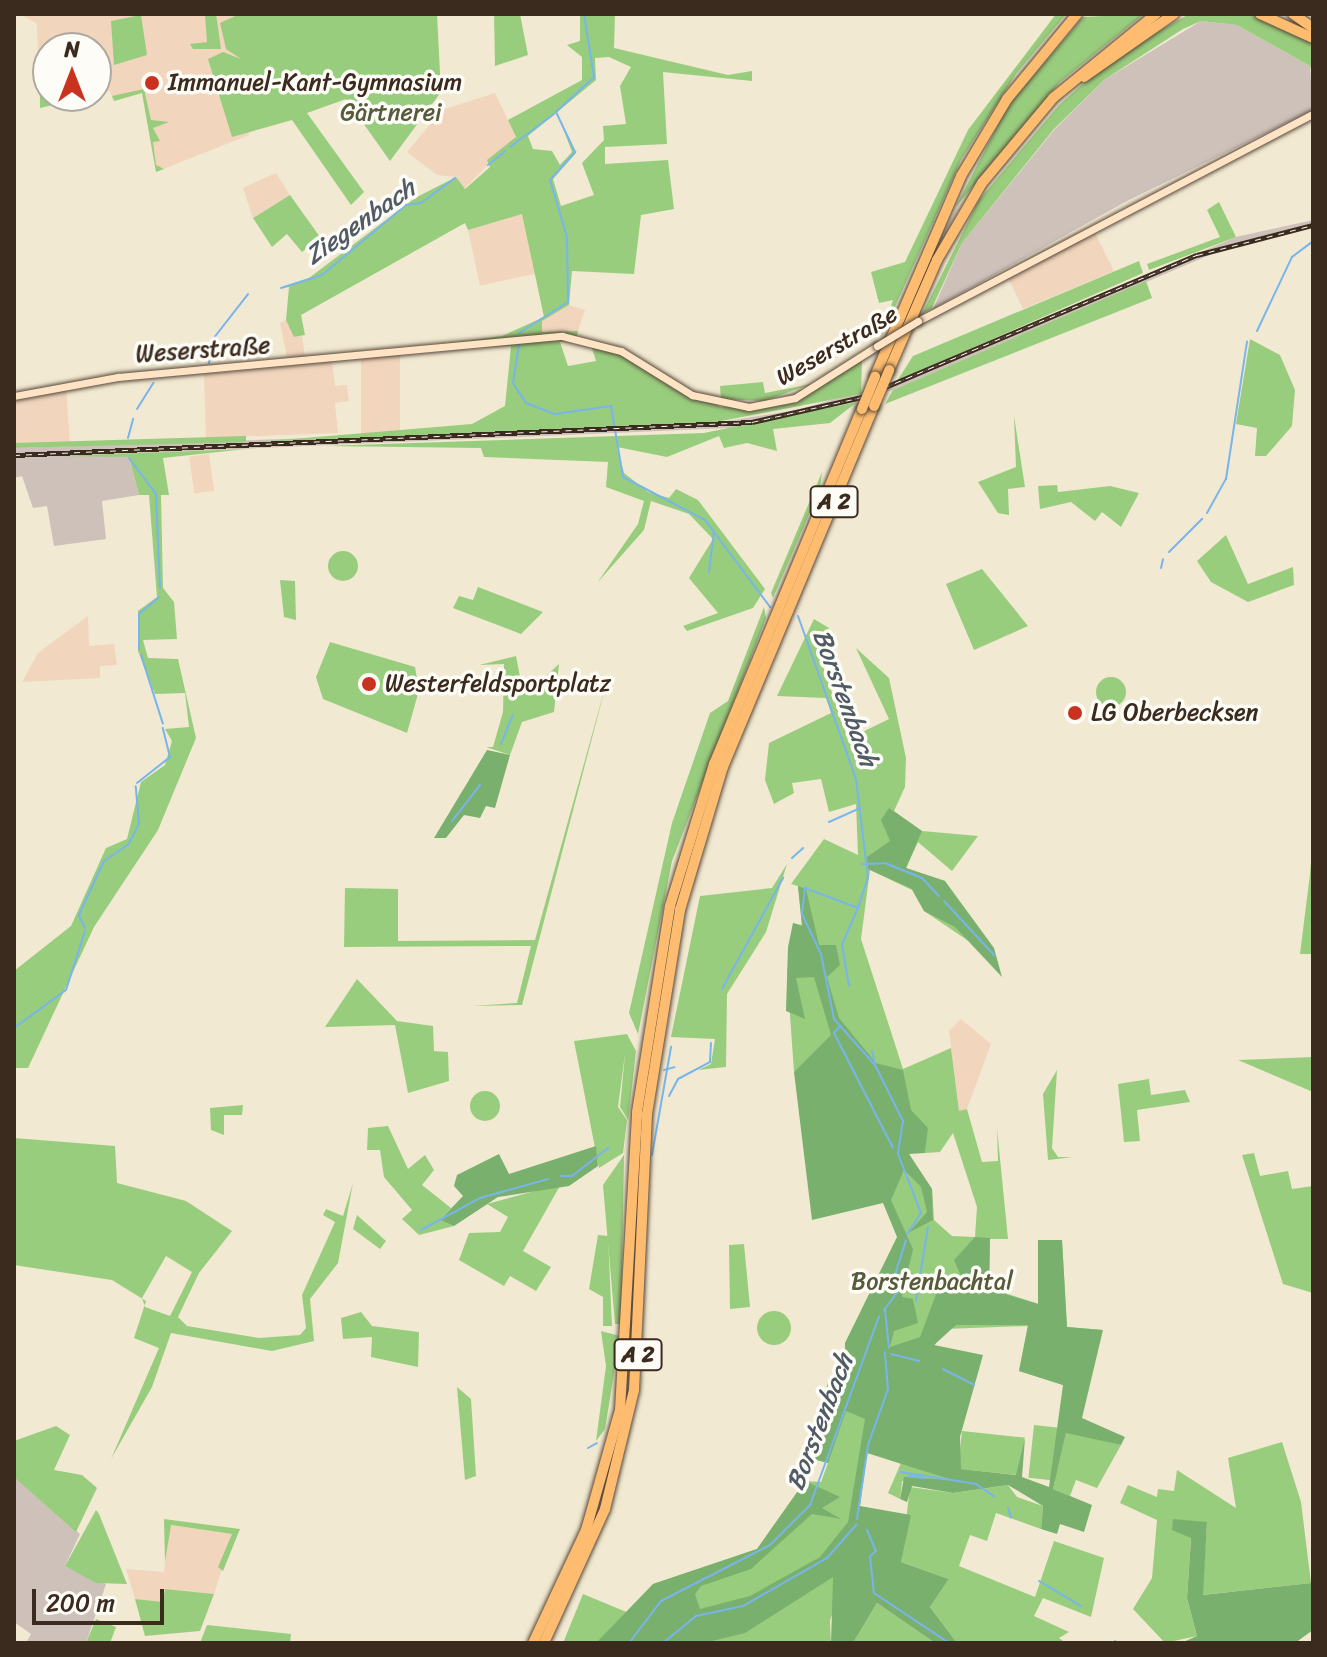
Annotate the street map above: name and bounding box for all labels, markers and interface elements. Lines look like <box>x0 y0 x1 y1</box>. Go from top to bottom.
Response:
text: N <box>64 30 80 69</box>
north arrow <box>32 32 112 112</box>
place label: Immanuel-Kant-Gymnasium <box>168 69 462 97</box>
marker: Immanuel-Kant-Gymnasium <box>143 74 161 92</box>
park label: Gärtnerei <box>340 99 442 127</box>
water label: Ziegenbach <box>299 173 421 271</box>
street label: Weserstraße <box>771 300 903 392</box>
street label: Weserstraße <box>135 331 271 369</box>
road number: A 2 <box>808 484 860 520</box>
water label: Borstenbach <box>806 625 884 771</box>
place label: Westerfeldsportplatz <box>385 670 611 698</box>
marker: Westerfeldsportplatz <box>360 675 378 693</box>
place label: LG Oberbecksen <box>1091 699 1258 727</box>
marker: LG Oberbecksen <box>1066 704 1084 722</box>
park label: Borstenbachtal <box>851 1268 1013 1296</box>
road number: A 2 <box>612 1337 664 1373</box>
water label: Borstenbach <box>780 1349 860 1495</box>
scale bar <box>36 1573 168 1623</box>
text: 200 m <box>46 1582 115 1624</box>

